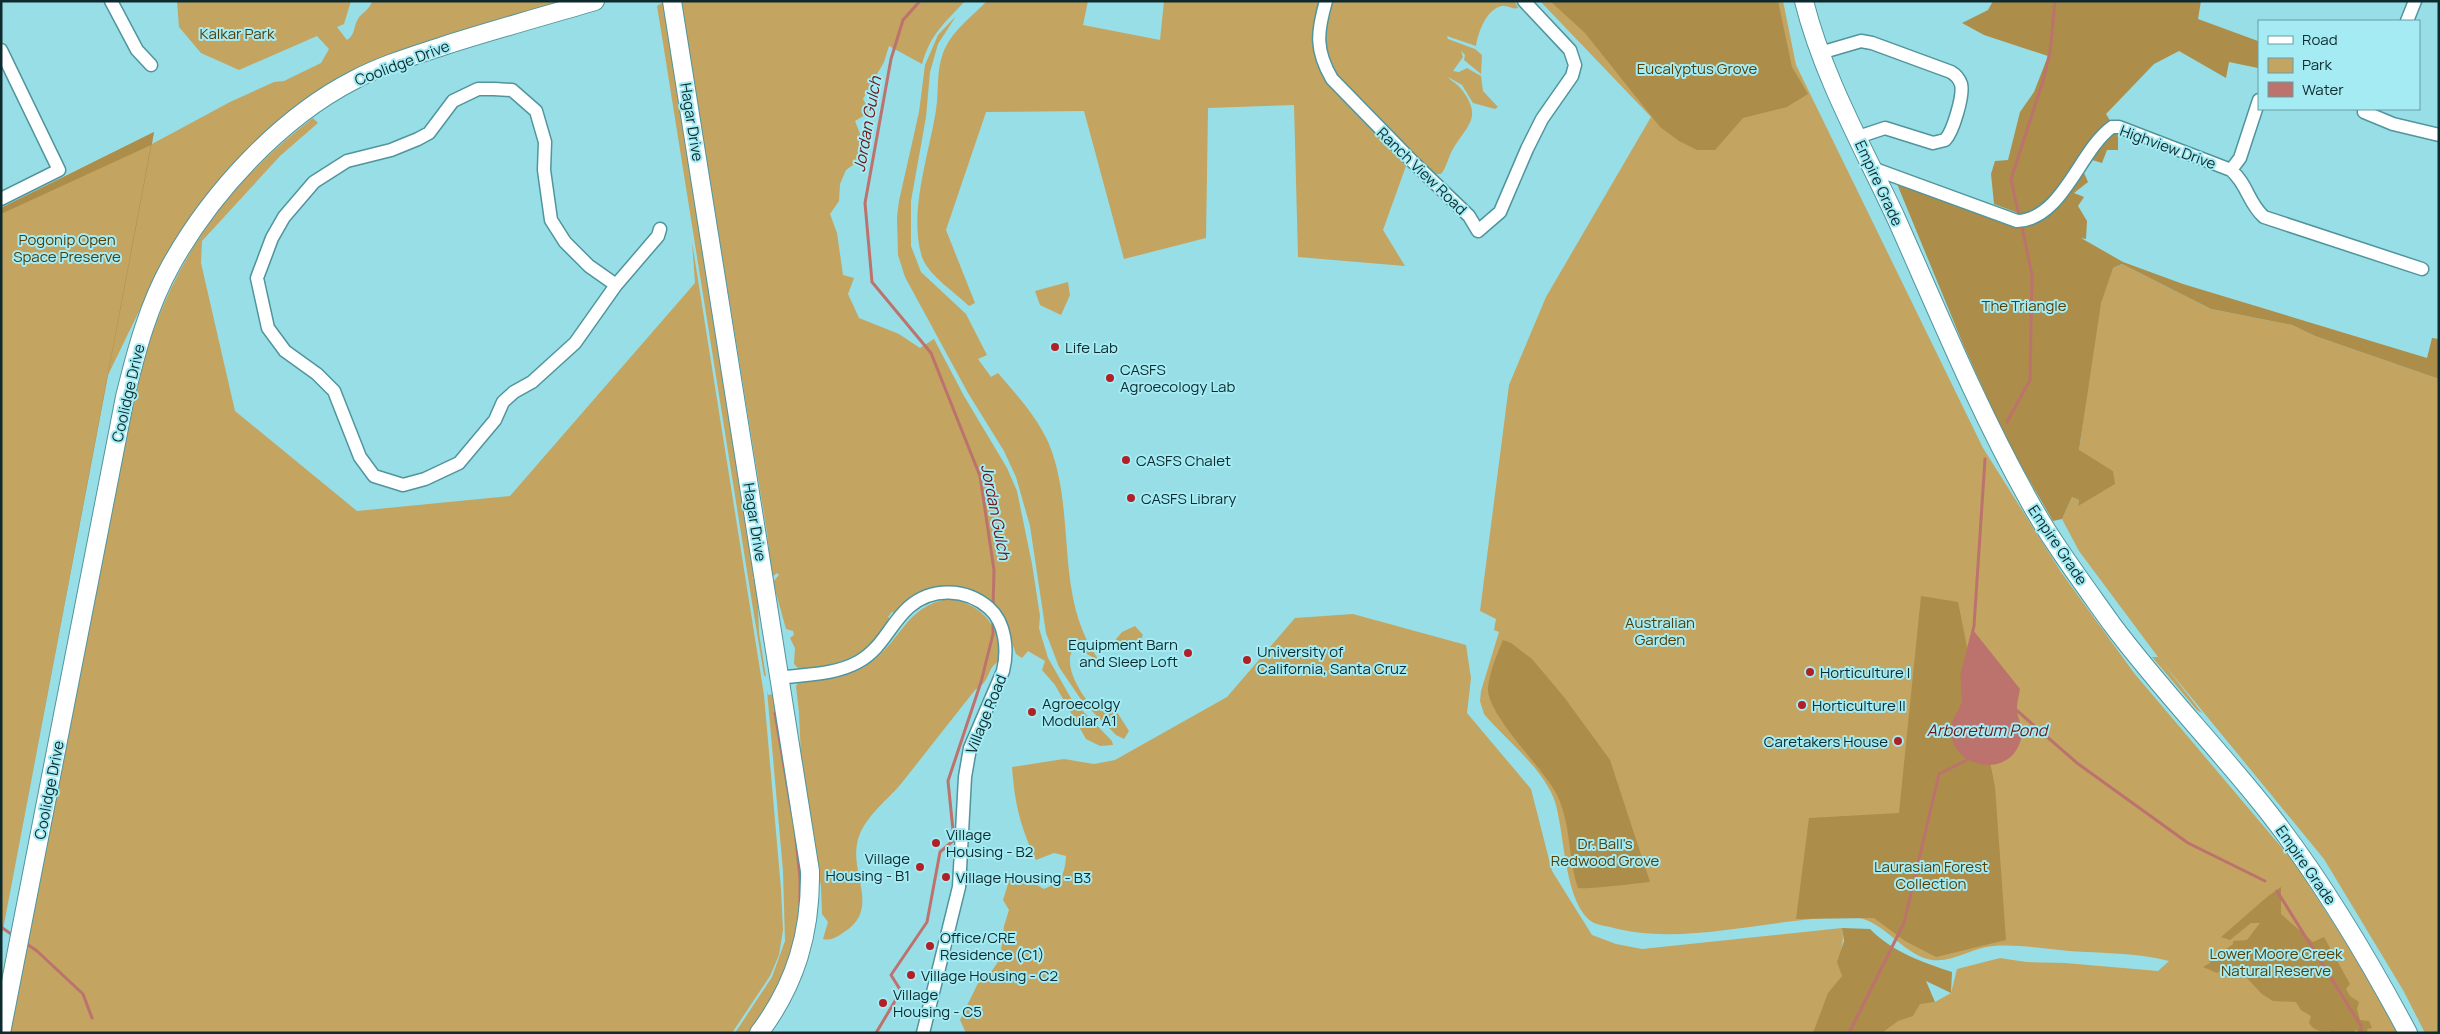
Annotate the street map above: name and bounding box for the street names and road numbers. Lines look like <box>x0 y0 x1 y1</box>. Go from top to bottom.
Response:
street label: Coolidge Drive <box>352 35 453 91</box>
street label: Hagar Drive <box>675 81 709 163</box>
street label: Highview Drive <box>2117 120 2219 174</box>
street label: Ranch View Road <box>1372 123 1472 219</box>
street label: Empire Grade <box>1850 137 1908 229</box>
street label: Coolidge Drive <box>107 342 150 444</box>
street label: Hagar Drive <box>738 481 772 563</box>
street label: Empire Grade <box>2023 501 2093 589</box>
street label: Village Road <box>961 671 1011 757</box>
street label: Coolidge Drive <box>29 739 69 841</box>
street label: Empire Grade <box>2271 821 2341 909</box>

